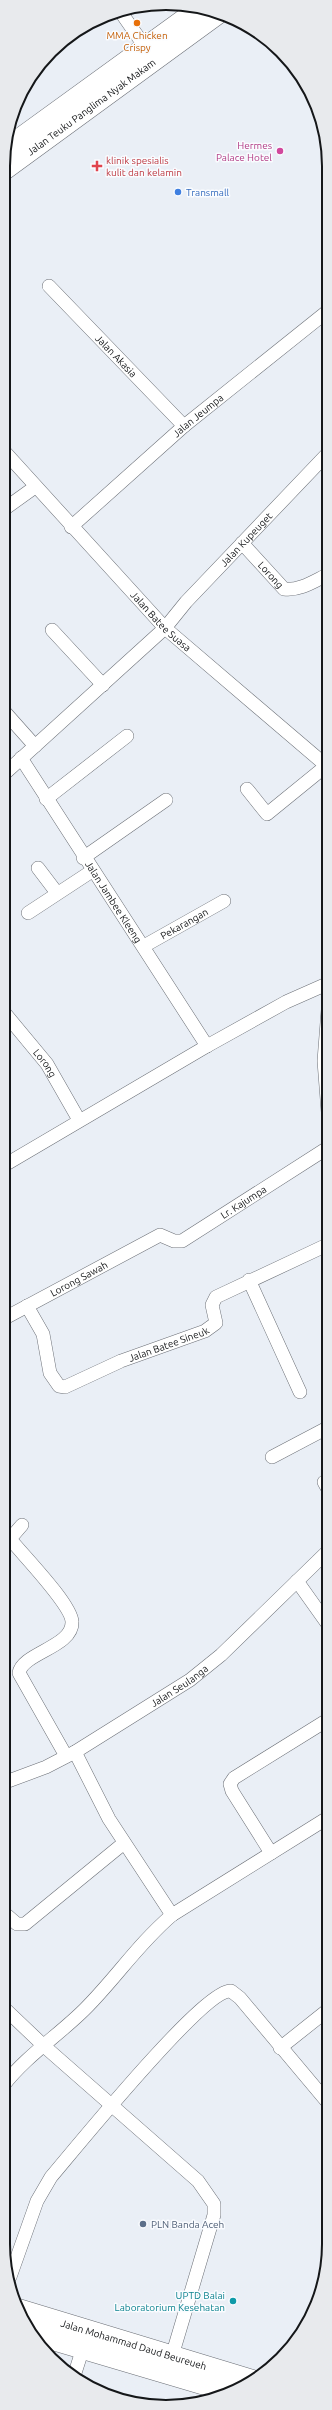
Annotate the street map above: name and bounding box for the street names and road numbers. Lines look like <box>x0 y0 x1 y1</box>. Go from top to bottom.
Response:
street label: Jalan Teuku Panglima Nyak Makam <box>25 56 157 157</box>
street label: Jalan Akasia <box>93 332 139 379</box>
street label: Jalan Jeumpa <box>170 392 225 439</box>
street label: Jalan Kupeuget <box>218 510 274 568</box>
street label: Lorong <box>256 559 286 590</box>
street label: Jalan Batee Suasa <box>129 589 193 653</box>
street label: Jalan Jambee Kleeng <box>83 859 144 945</box>
street label: Pekarangan <box>158 906 210 941</box>
street label: Lorong <box>31 1047 59 1079</box>
street label: Lr. Kajumpa <box>218 1183 268 1221</box>
street label: Lorong Sawah <box>48 1259 109 1298</box>
street label: Jalan Batee Sineuk <box>127 1325 211 1363</box>
street label: Jalan Seulanga <box>148 1662 210 1709</box>
street label: Jalan Mohammad Daud Beureueh <box>60 2317 208 2372</box>

